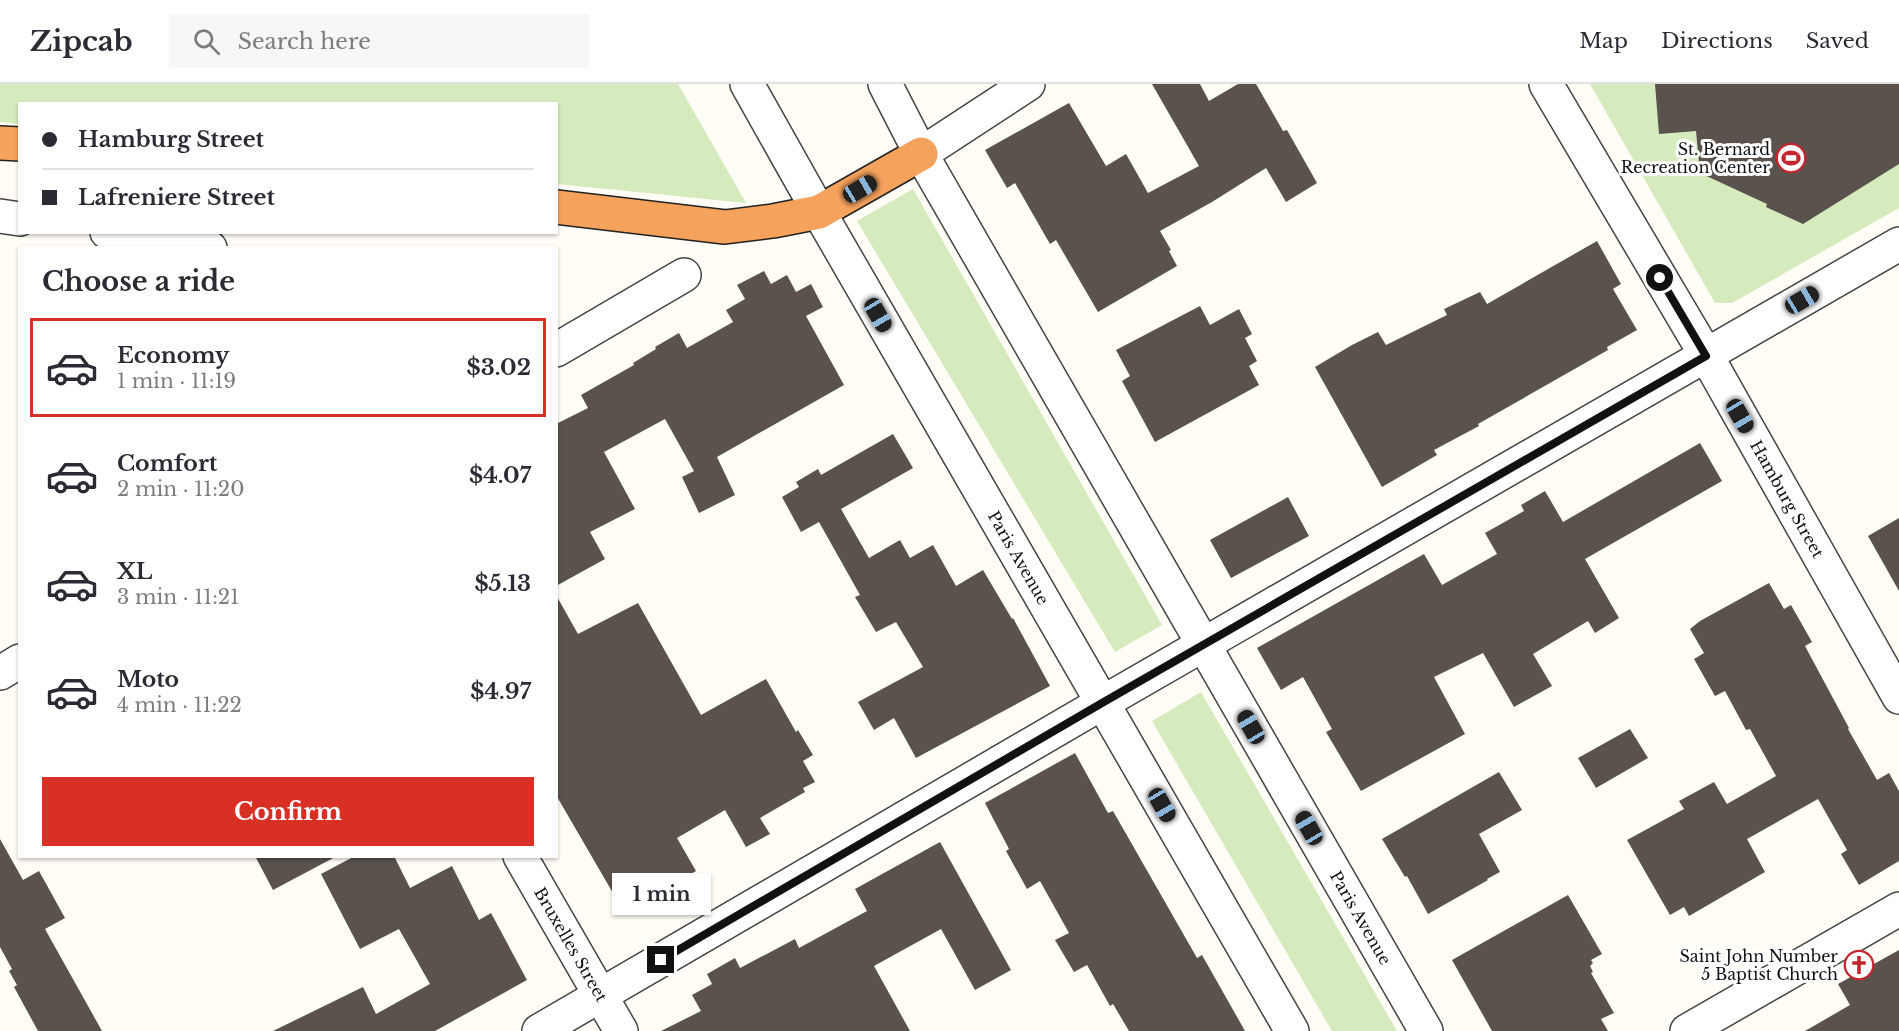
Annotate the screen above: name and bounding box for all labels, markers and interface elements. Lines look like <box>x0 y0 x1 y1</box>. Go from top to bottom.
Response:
search box <box>169 14 589 68</box>
text: Zipcab <box>30 24 133 59</box>
icon: search <box>190 25 223 58</box>
text: Search here <box>238 28 371 55</box>
text: Map <box>1579 28 1628 54</box>
text: Directions <box>1661 28 1773 54</box>
text: Saved <box>1806 28 1869 54</box>
text: Hamburg Street <box>78 126 264 153</box>
place label: St. Bernard Recreation Center <box>1621 139 1770 177</box>
sports icon: St. Bernard Recreation Center <box>1775 142 1807 174</box>
car <box>840 172 880 206</box>
text: Lafreniere Street <box>78 184 275 211</box>
route start <box>1646 264 1673 291</box>
text: Choose a ride <box>42 265 235 298</box>
car <box>1782 283 1822 317</box>
car <box>861 295 895 335</box>
icon: car <box>45 341 99 395</box>
text: Economy <box>117 342 229 369</box>
text: $3.02 <box>467 354 531 381</box>
text: 1 min · 11:19 <box>117 369 236 393</box>
car <box>1723 396 1757 436</box>
street label: Hamburg Street <box>1746 437 1828 561</box>
icon: car <box>45 449 99 503</box>
text: Comfort <box>117 450 217 477</box>
text: $4.07 <box>469 462 531 489</box>
text: 2 min · 11:20 <box>117 477 244 501</box>
street label: Paris Avenue <box>984 507 1054 608</box>
icon: car <box>45 557 99 611</box>
text: XL <box>117 558 152 585</box>
text: $5.13 <box>474 570 531 597</box>
text: 3 min · 11:21 <box>117 585 239 609</box>
icon: car <box>45 665 99 719</box>
text: Moto <box>117 666 179 693</box>
text: $4.97 <box>470 678 531 705</box>
text: 4 min · 11:22 <box>117 693 242 717</box>
car <box>1234 707 1268 747</box>
button: Confirm <box>42 777 534 846</box>
car <box>1145 785 1179 825</box>
car <box>1292 808 1326 848</box>
street label: Paris Avenue <box>1326 867 1396 968</box>
callout: 1 min <box>612 873 710 915</box>
text: 1 min <box>633 882 690 906</box>
street label: Bruxelles Street <box>530 884 612 1005</box>
route end <box>647 946 674 973</box>
place label: Saint John Number 5 Baptist Church <box>1680 946 1838 984</box>
church icon: Saint John Number 5 Baptist Church <box>1843 949 1875 981</box>

